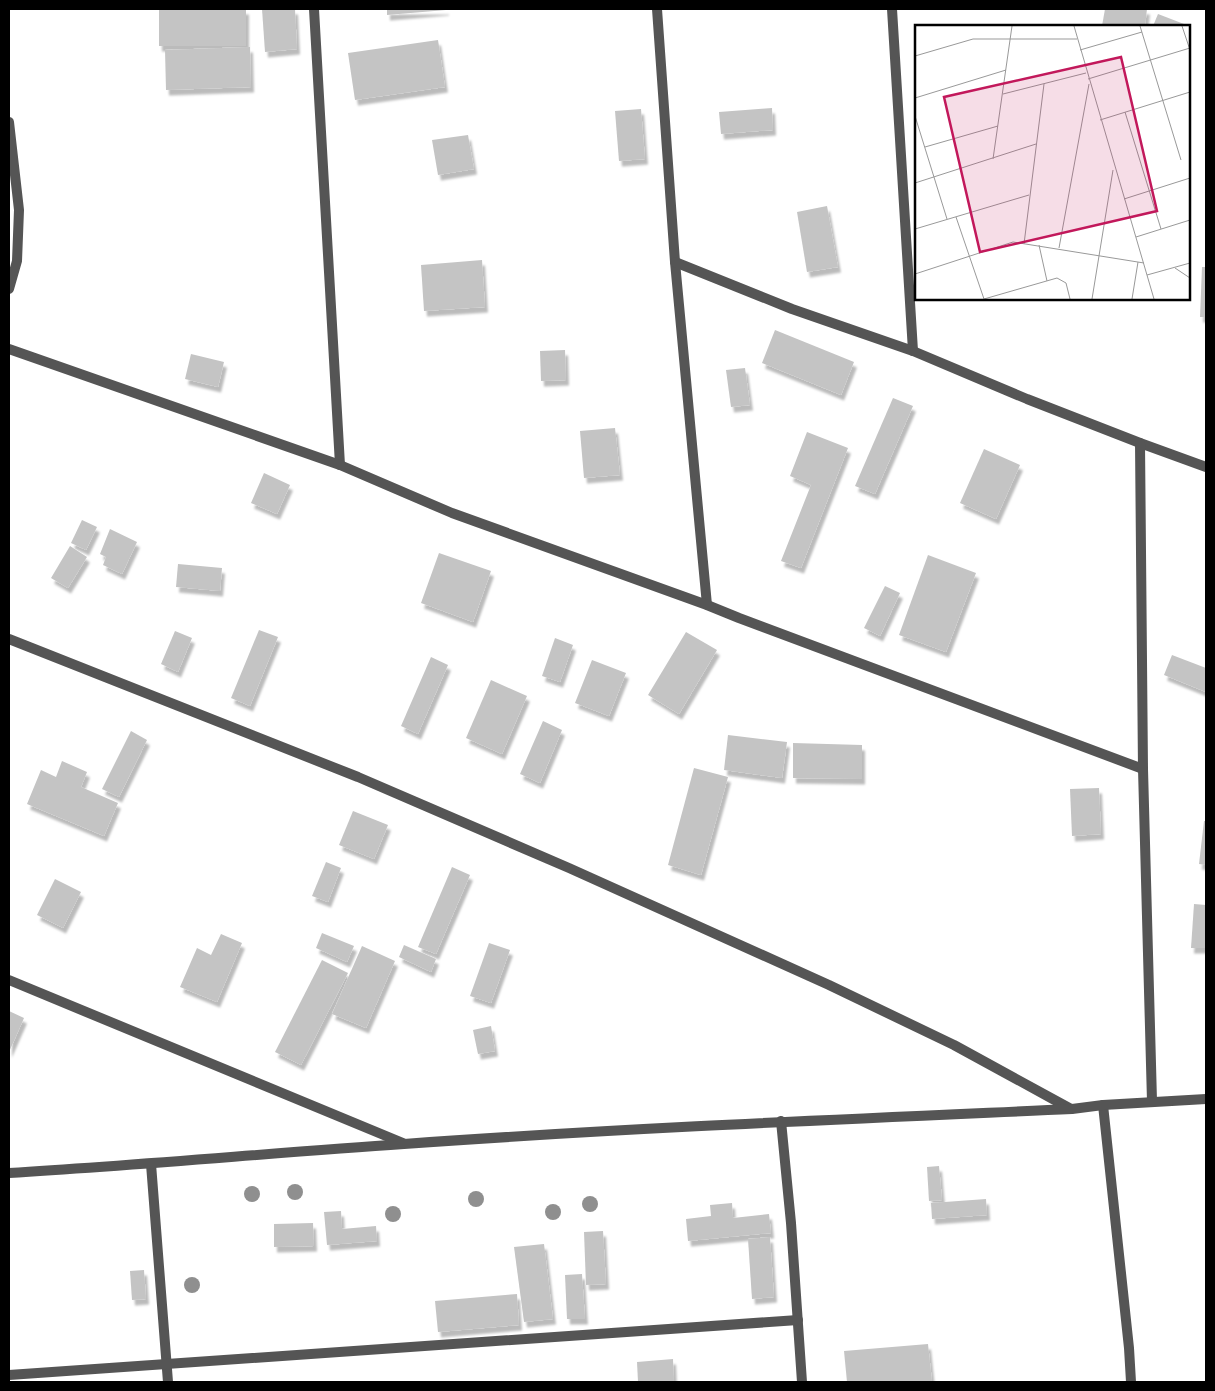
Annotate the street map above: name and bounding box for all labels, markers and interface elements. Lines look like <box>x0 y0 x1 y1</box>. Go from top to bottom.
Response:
inset map <box>915 25 1190 300</box>

